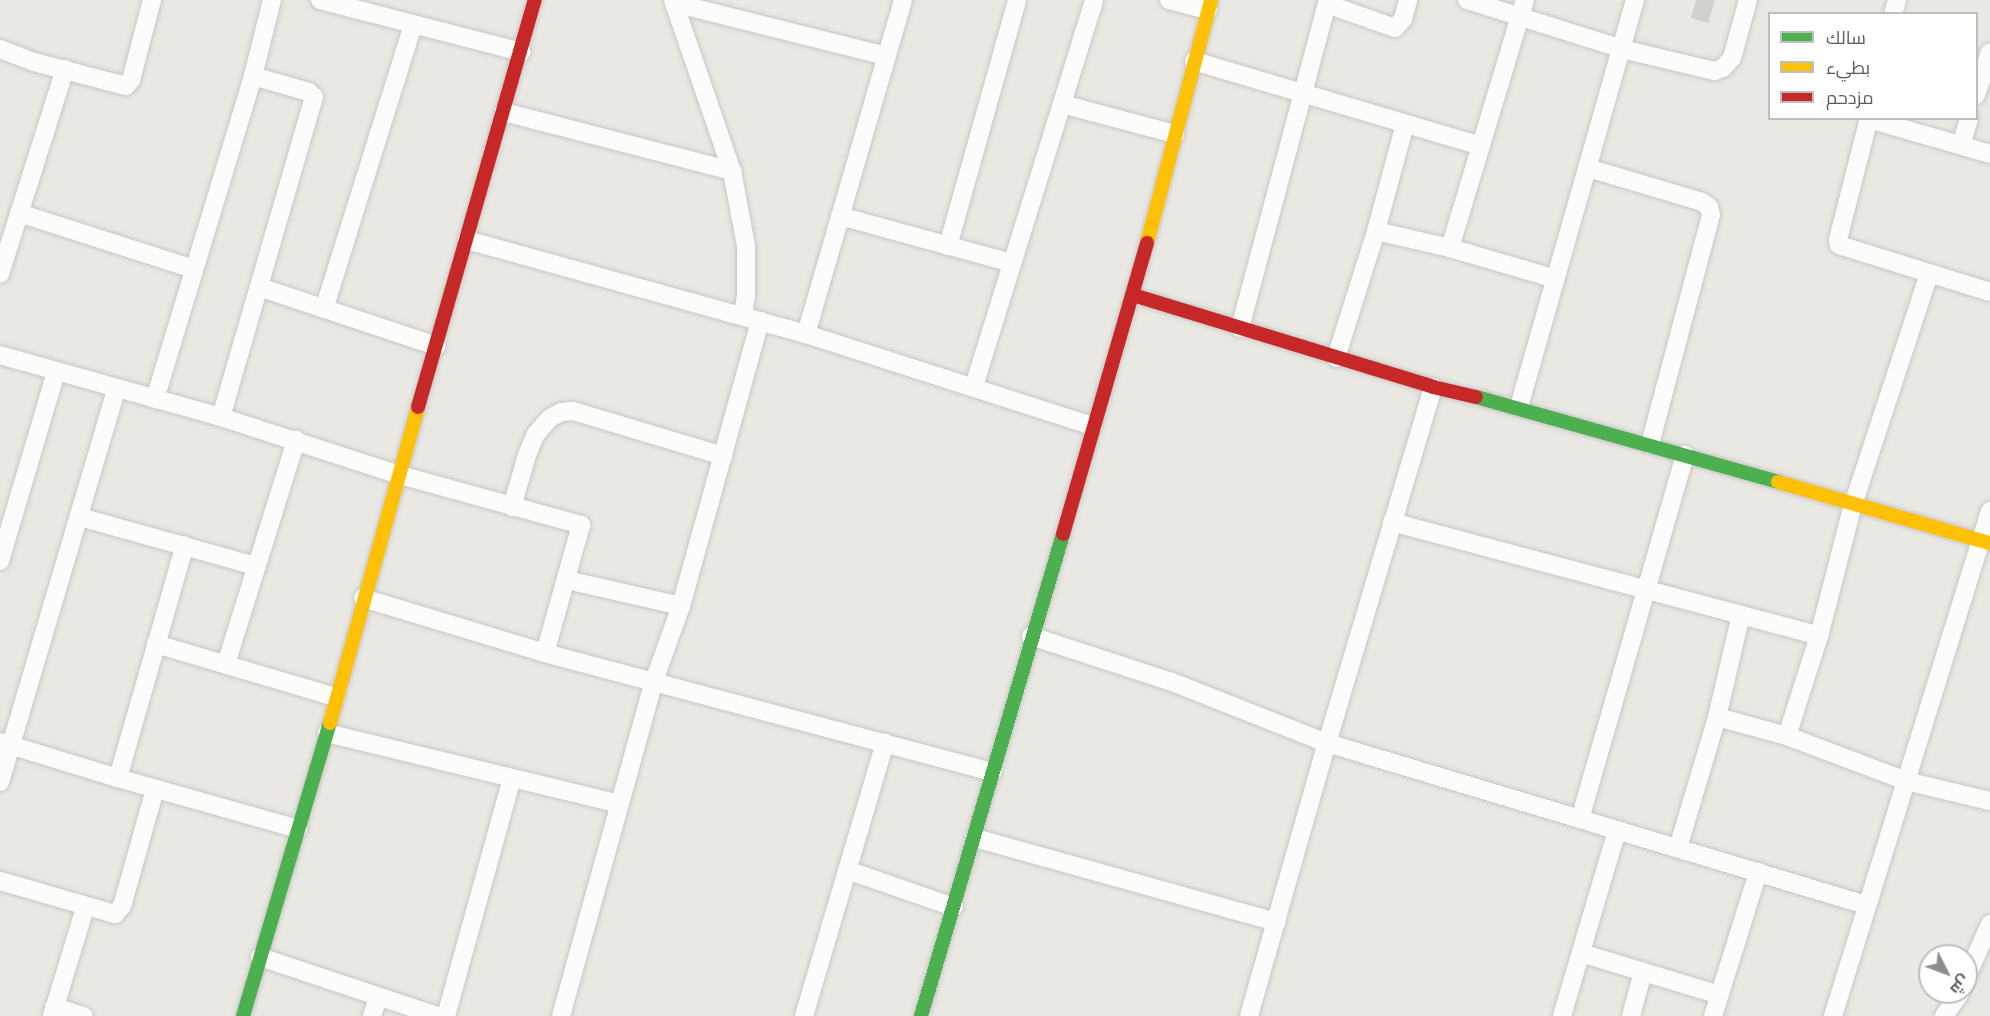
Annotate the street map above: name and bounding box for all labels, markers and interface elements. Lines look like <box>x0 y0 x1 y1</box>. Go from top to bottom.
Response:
legend <box>1768 12 1978 120</box>
text: سالك <box>1826 27 1866 49</box>
text: بطيء <box>1826 57 1870 79</box>
text: مزدحم <box>1826 87 1874 109</box>
north arrow <box>1918 944 1978 1004</box>
text: ش <box>1946 971 1974 999</box>

